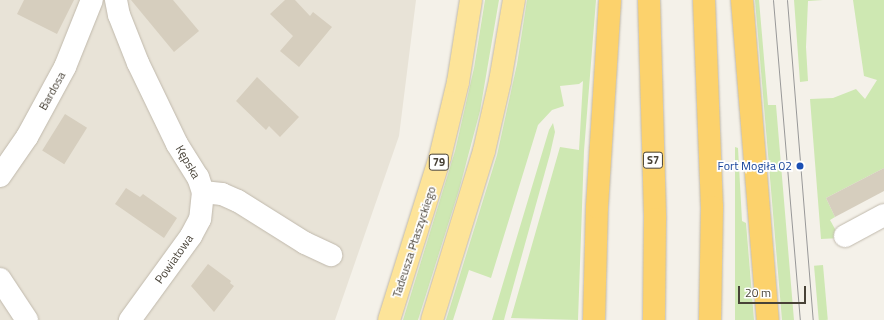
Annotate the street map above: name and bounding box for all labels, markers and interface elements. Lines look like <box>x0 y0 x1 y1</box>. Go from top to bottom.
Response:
street label: Bardosa <box>36 69 68 113</box>
street label: Kępska <box>173 143 203 181</box>
road number: S7 <box>642 151 664 169</box>
road number: 79 <box>428 153 450 171</box>
place label: Fort Mogiła 02 <box>718 159 792 173</box>
marker: Fort Mogiła 02 <box>795 161 805 171</box>
street label: Tadeusza Ptaszyckiego <box>389 185 439 299</box>
street label: Powiatowa <box>152 232 196 286</box>
scale bar <box>740 278 808 304</box>
text: 20 m <box>745 283 771 302</box>

